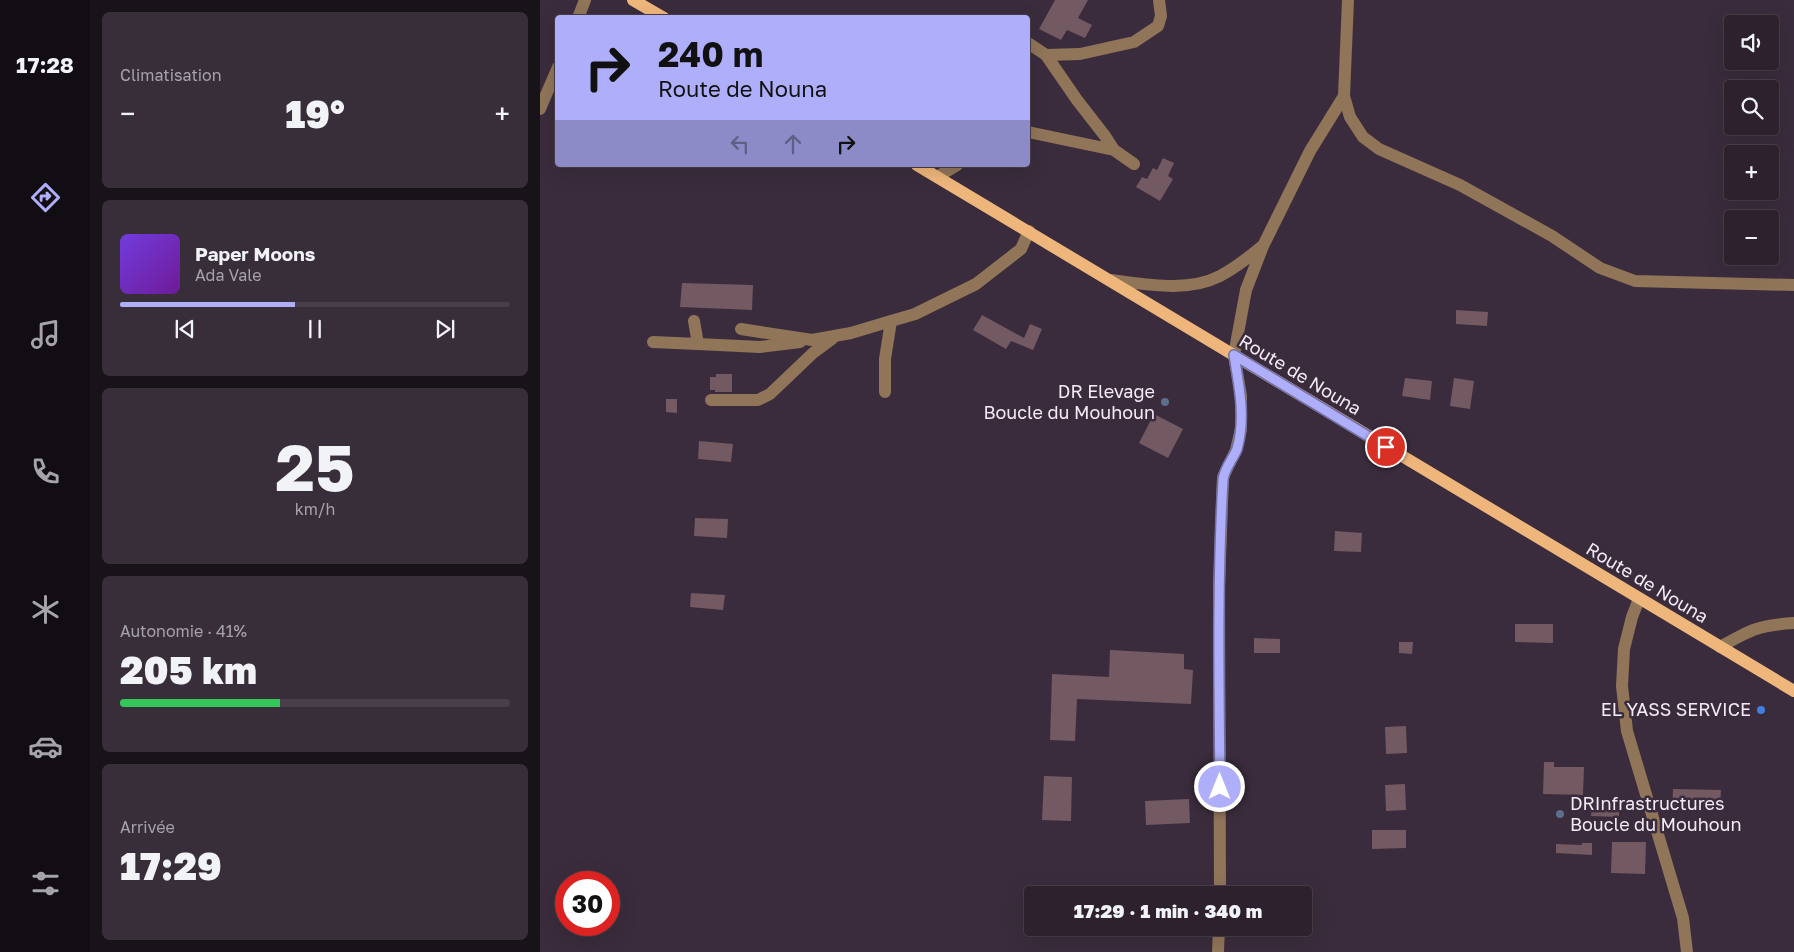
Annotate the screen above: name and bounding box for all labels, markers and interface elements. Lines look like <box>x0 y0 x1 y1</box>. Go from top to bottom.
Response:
map controls <box>1724 15 1779 265</box>
button: sound <box>1724 15 1779 70</box>
text: 240 m <box>658 33 763 75</box>
icon: right <box>575 35 640 100</box>
text: 17:28 <box>16 51 74 78</box>
text: Climatisation <box>120 65 222 85</box>
text: Route de Nouna <box>658 75 827 102</box>
button: search <box>1724 80 1779 135</box>
text: 19° <box>285 91 345 136</box>
text: − <box>120 97 135 130</box>
text: + <box>495 97 510 130</box>
icon: left <box>726 130 754 158</box>
icon: ahead <box>779 130 807 158</box>
icon: right <box>832 130 860 158</box>
button: + <box>1724 145 1779 200</box>
icon: directions <box>28 180 63 215</box>
button: − <box>1724 210 1779 265</box>
text: Paper Moons <box>195 242 315 265</box>
text: Ada Vale <box>195 265 261 285</box>
icon: previous <box>171 315 199 343</box>
icon: pause <box>301 315 329 343</box>
icon: next <box>431 315 459 343</box>
icon: music <box>28 317 63 352</box>
street label: Route de Nouna <box>1235 329 1366 419</box>
place label: DR Elevage Boucle du Mouhoun <box>983 380 1155 423</box>
marker: DR Elevage Boucle du Mouhoun <box>1159 396 1171 408</box>
pin <box>1365 426 1407 468</box>
text: 25 <box>275 427 355 505</box>
icon: arrive <box>1372 433 1400 461</box>
icon: phone <box>28 454 63 489</box>
text: km/h <box>295 499 335 519</box>
street label: Route de Nouna <box>1582 537 1713 627</box>
icon: climate <box>28 592 63 627</box>
text: Autonomie · 41% <box>120 621 247 641</box>
text: 205 km <box>120 647 257 692</box>
place label: EL YASS SERVICE <box>1601 698 1751 720</box>
marker: EL YASS SERVICE <box>1755 704 1767 716</box>
icon: car <box>28 729 63 764</box>
position arrow <box>1193 760 1245 812</box>
place label: DRInfrastructures Boucle du Mouhoun <box>1570 792 1742 835</box>
marker: DRInfrastructures Boucle du Mouhoun <box>1554 808 1566 820</box>
text: Arrivée <box>120 817 175 837</box>
text: 17:29 <box>120 843 222 888</box>
icon: filters <box>28 866 63 901</box>
speed limit sign: 30 <box>555 871 620 936</box>
text: 17:29 · 1 min · 340 m <box>1074 899 1262 922</box>

